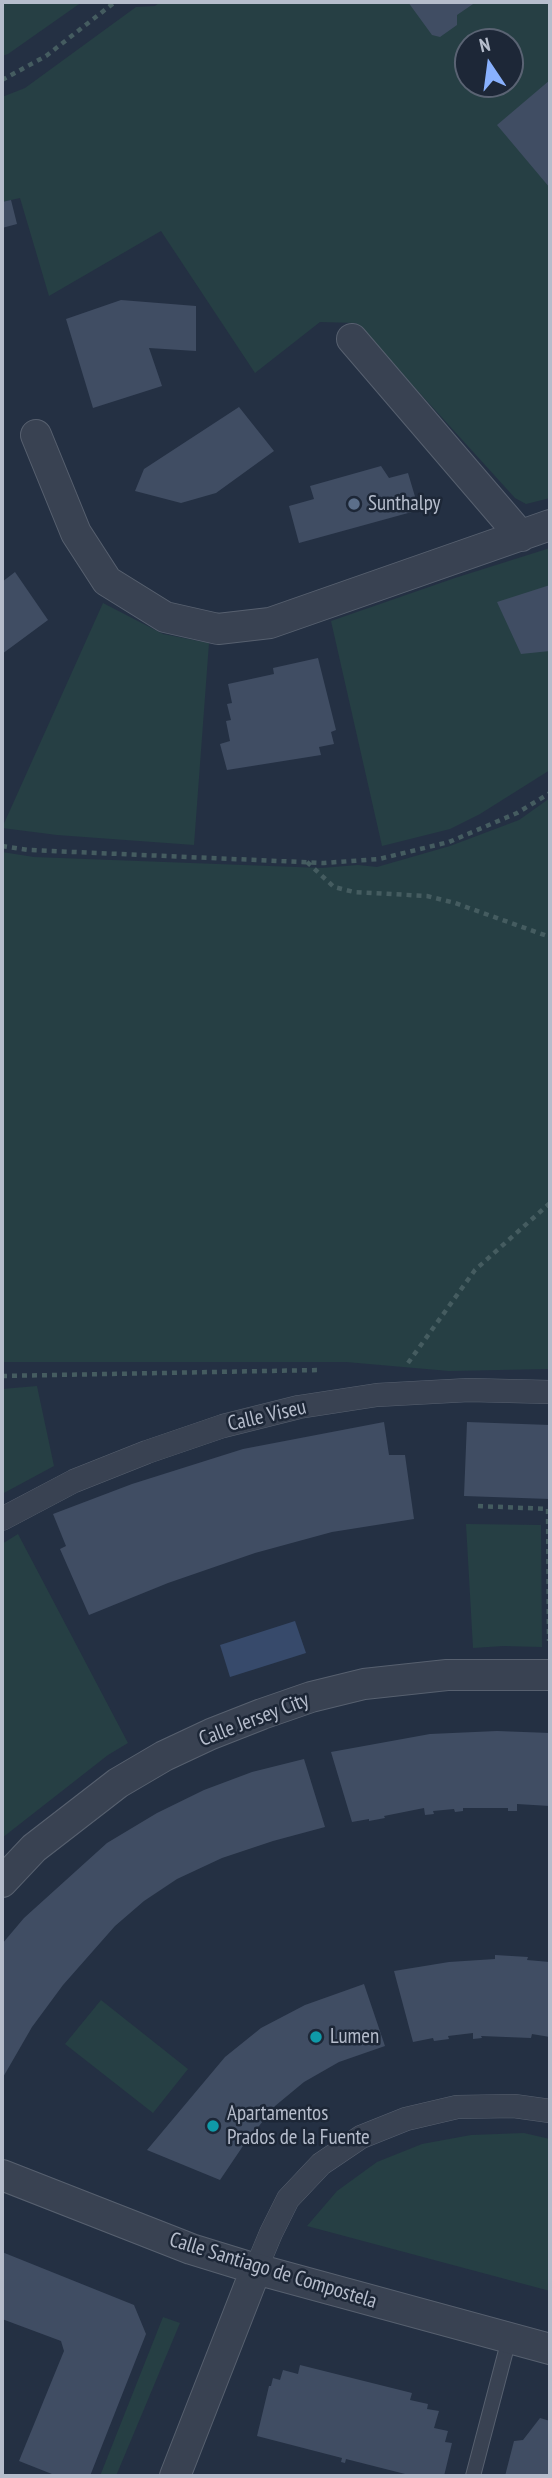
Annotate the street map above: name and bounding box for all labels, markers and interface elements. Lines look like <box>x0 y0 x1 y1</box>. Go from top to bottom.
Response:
north arrow <box>454 28 524 98</box>
text: N <box>477 32 492 57</box>
place label: Sunthalpy <box>368 491 440 517</box>
marker: Sunthalpy <box>346 496 362 512</box>
street label: Calle Viseu <box>225 1395 309 1437</box>
street label: Calle Jersey City <box>196 1688 312 1752</box>
place label: Lumen <box>330 2024 379 2050</box>
marker: Lumen <box>308 2029 324 2045</box>
place label: Apartamentos Prados de la Fuente <box>227 2101 370 2151</box>
marker: Apartamentos Prados de la Fuente <box>205 2118 221 2134</box>
street label: Calle Santiago de Compostela <box>166 2227 380 2315</box>

